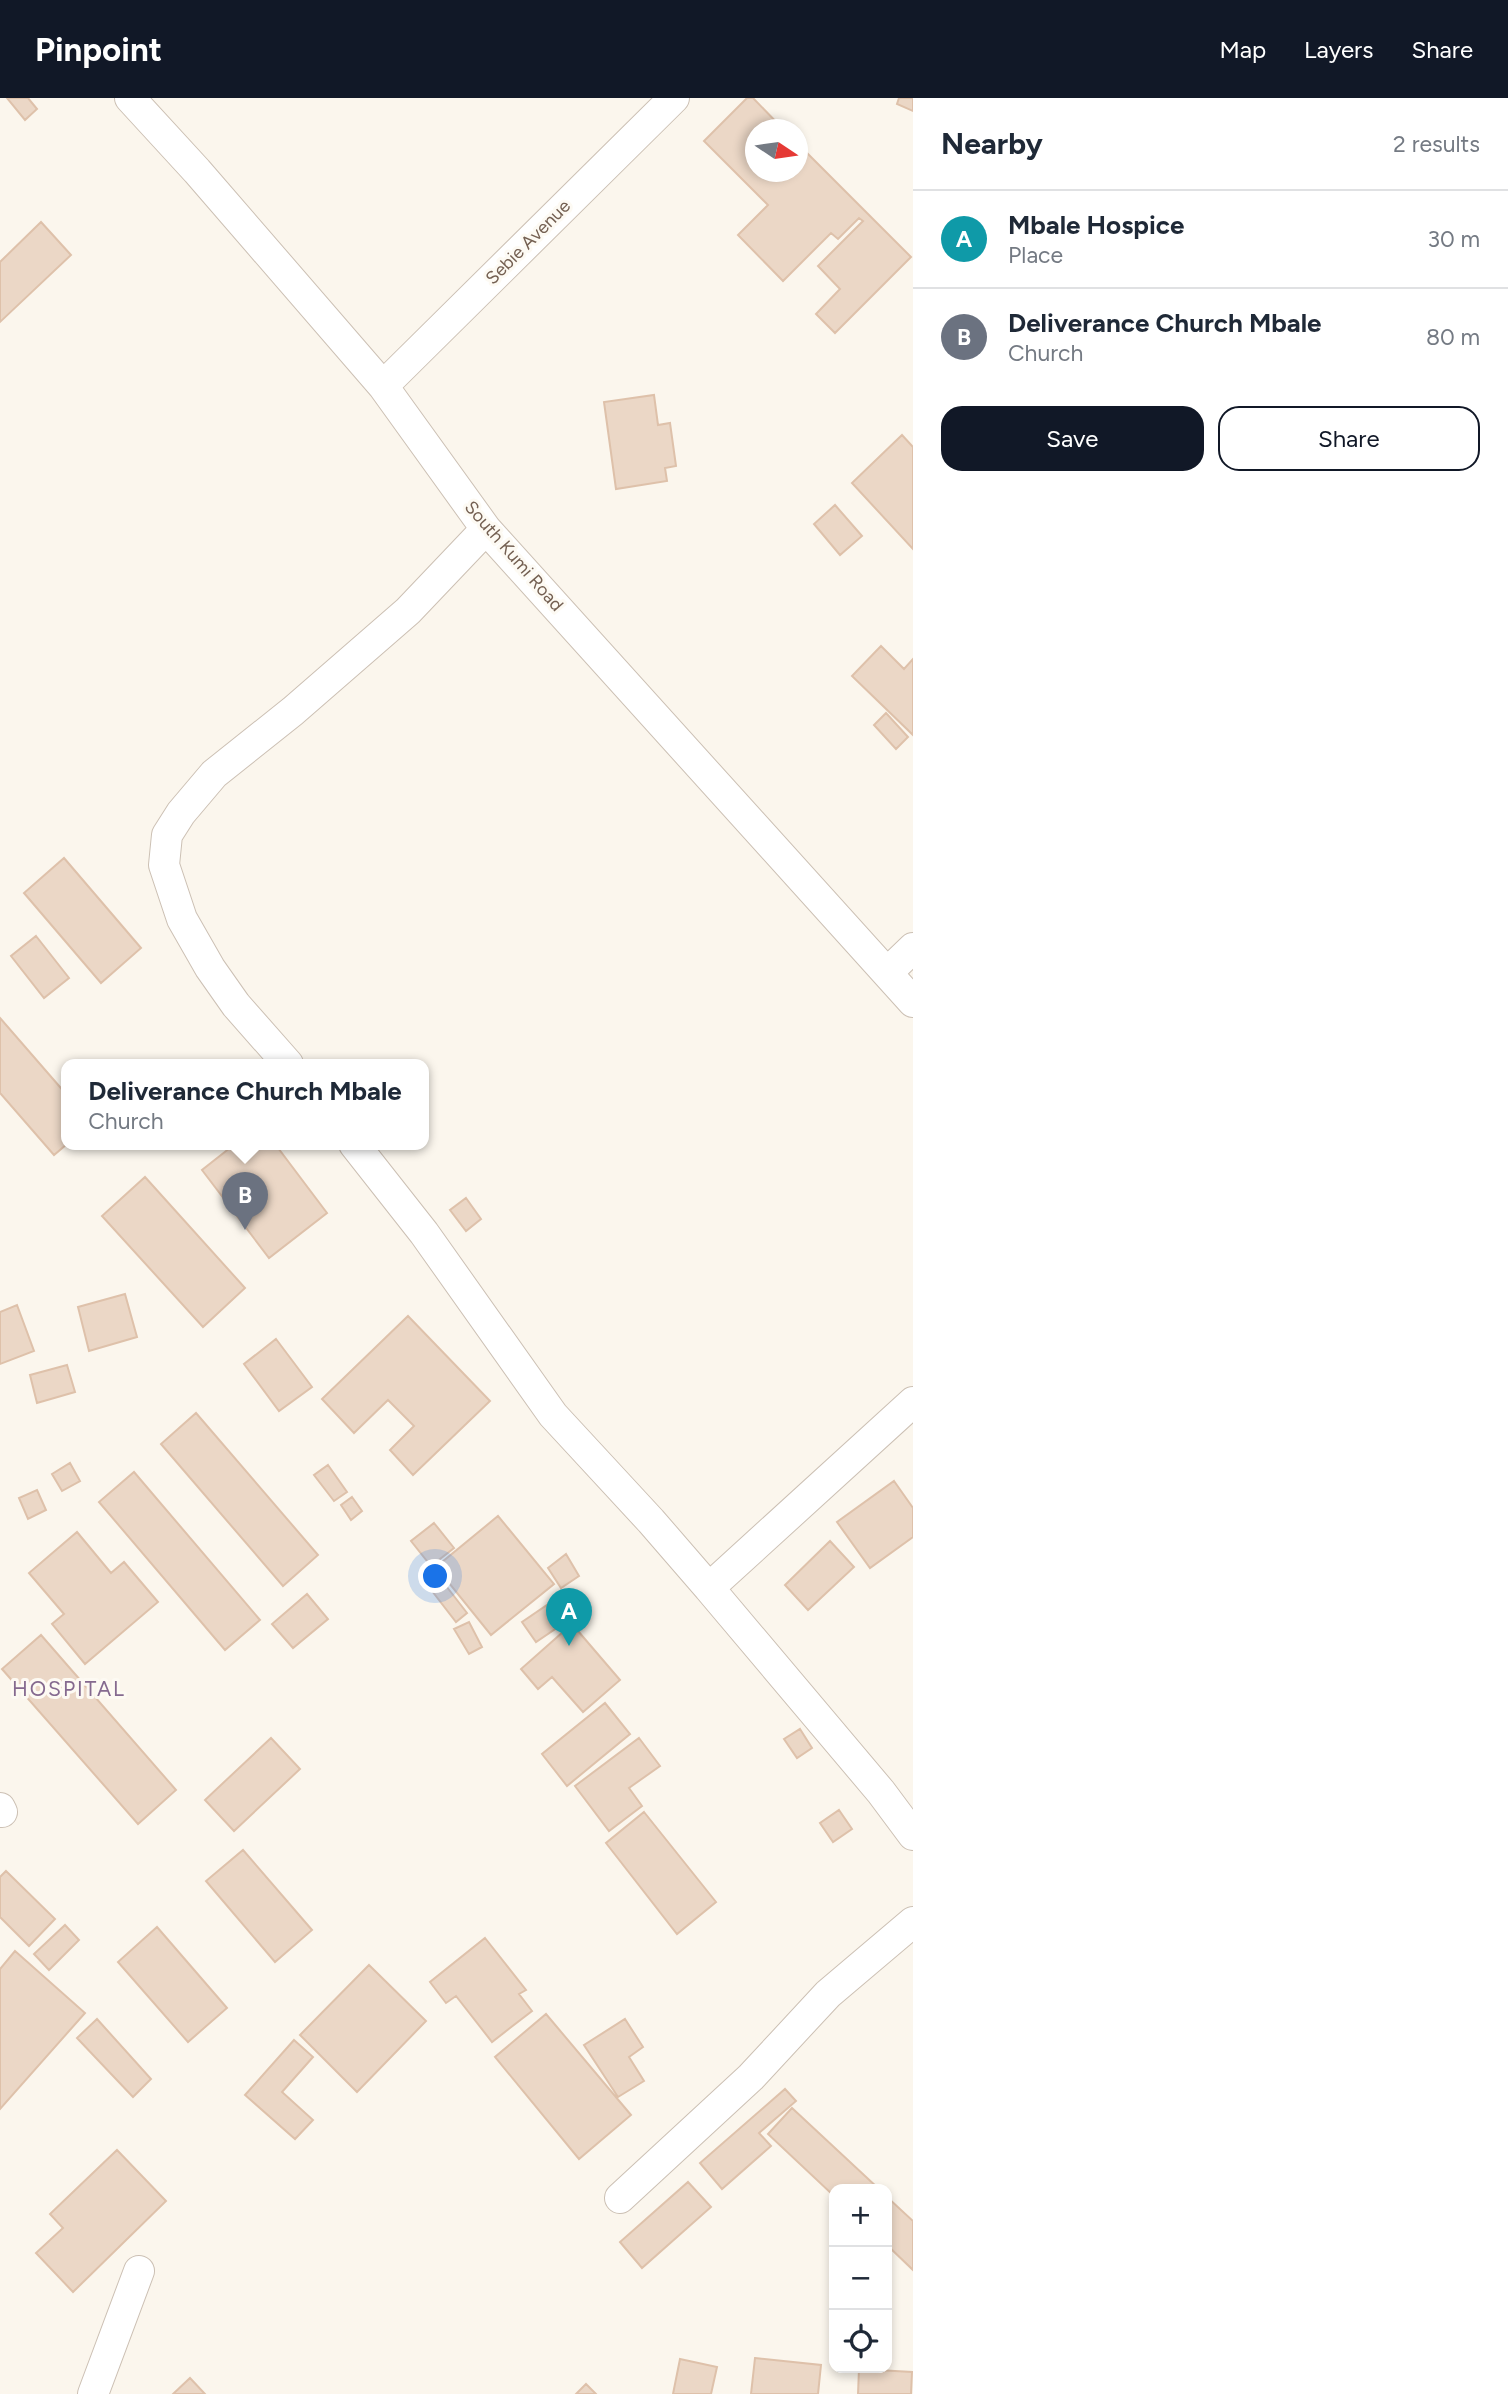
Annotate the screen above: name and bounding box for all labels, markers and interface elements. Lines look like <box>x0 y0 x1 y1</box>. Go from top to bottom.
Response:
text: Pinpoint <box>35 30 162 69</box>
text: Map <box>1219 35 1266 64</box>
text: Layers <box>1304 35 1373 64</box>
text: Share <box>1411 35 1473 64</box>
north arrow <box>745 119 808 182</box>
text: Nearby <box>941 125 1043 162</box>
text: 2 results <box>1393 130 1480 158</box>
street label: Sebie Avenue <box>481 195 575 289</box>
text: Mbale Hospice <box>1008 209 1184 241</box>
text: A <box>956 225 972 253</box>
text: 30 m <box>1427 225 1480 253</box>
text: Place <box>1008 241 1063 269</box>
text: Deliverance Church Mbale <box>1008 307 1321 339</box>
text: B <box>957 323 971 351</box>
text: 80 m <box>1426 323 1480 351</box>
text: Church <box>1008 339 1083 367</box>
button: Save <box>941 406 1204 471</box>
button: Share <box>1218 406 1480 471</box>
street label: South Kumi Road <box>460 496 568 616</box>
popup <box>61 1059 429 1150</box>
text: Deliverance Church Mbale <box>88 1075 402 1107</box>
text: Church <box>88 1107 164 1135</box>
pin: B <box>222 1172 268 1230</box>
your location <box>418 1559 452 1593</box>
pin: A <box>546 1588 592 1646</box>
district label: HOSPITAL <box>12 1676 126 1701</box>
map controls <box>829 2184 892 2373</box>
button: + <box>829 2184 892 2247</box>
button: − <box>829 2247 892 2310</box>
button: locate <box>829 2310 892 2373</box>

